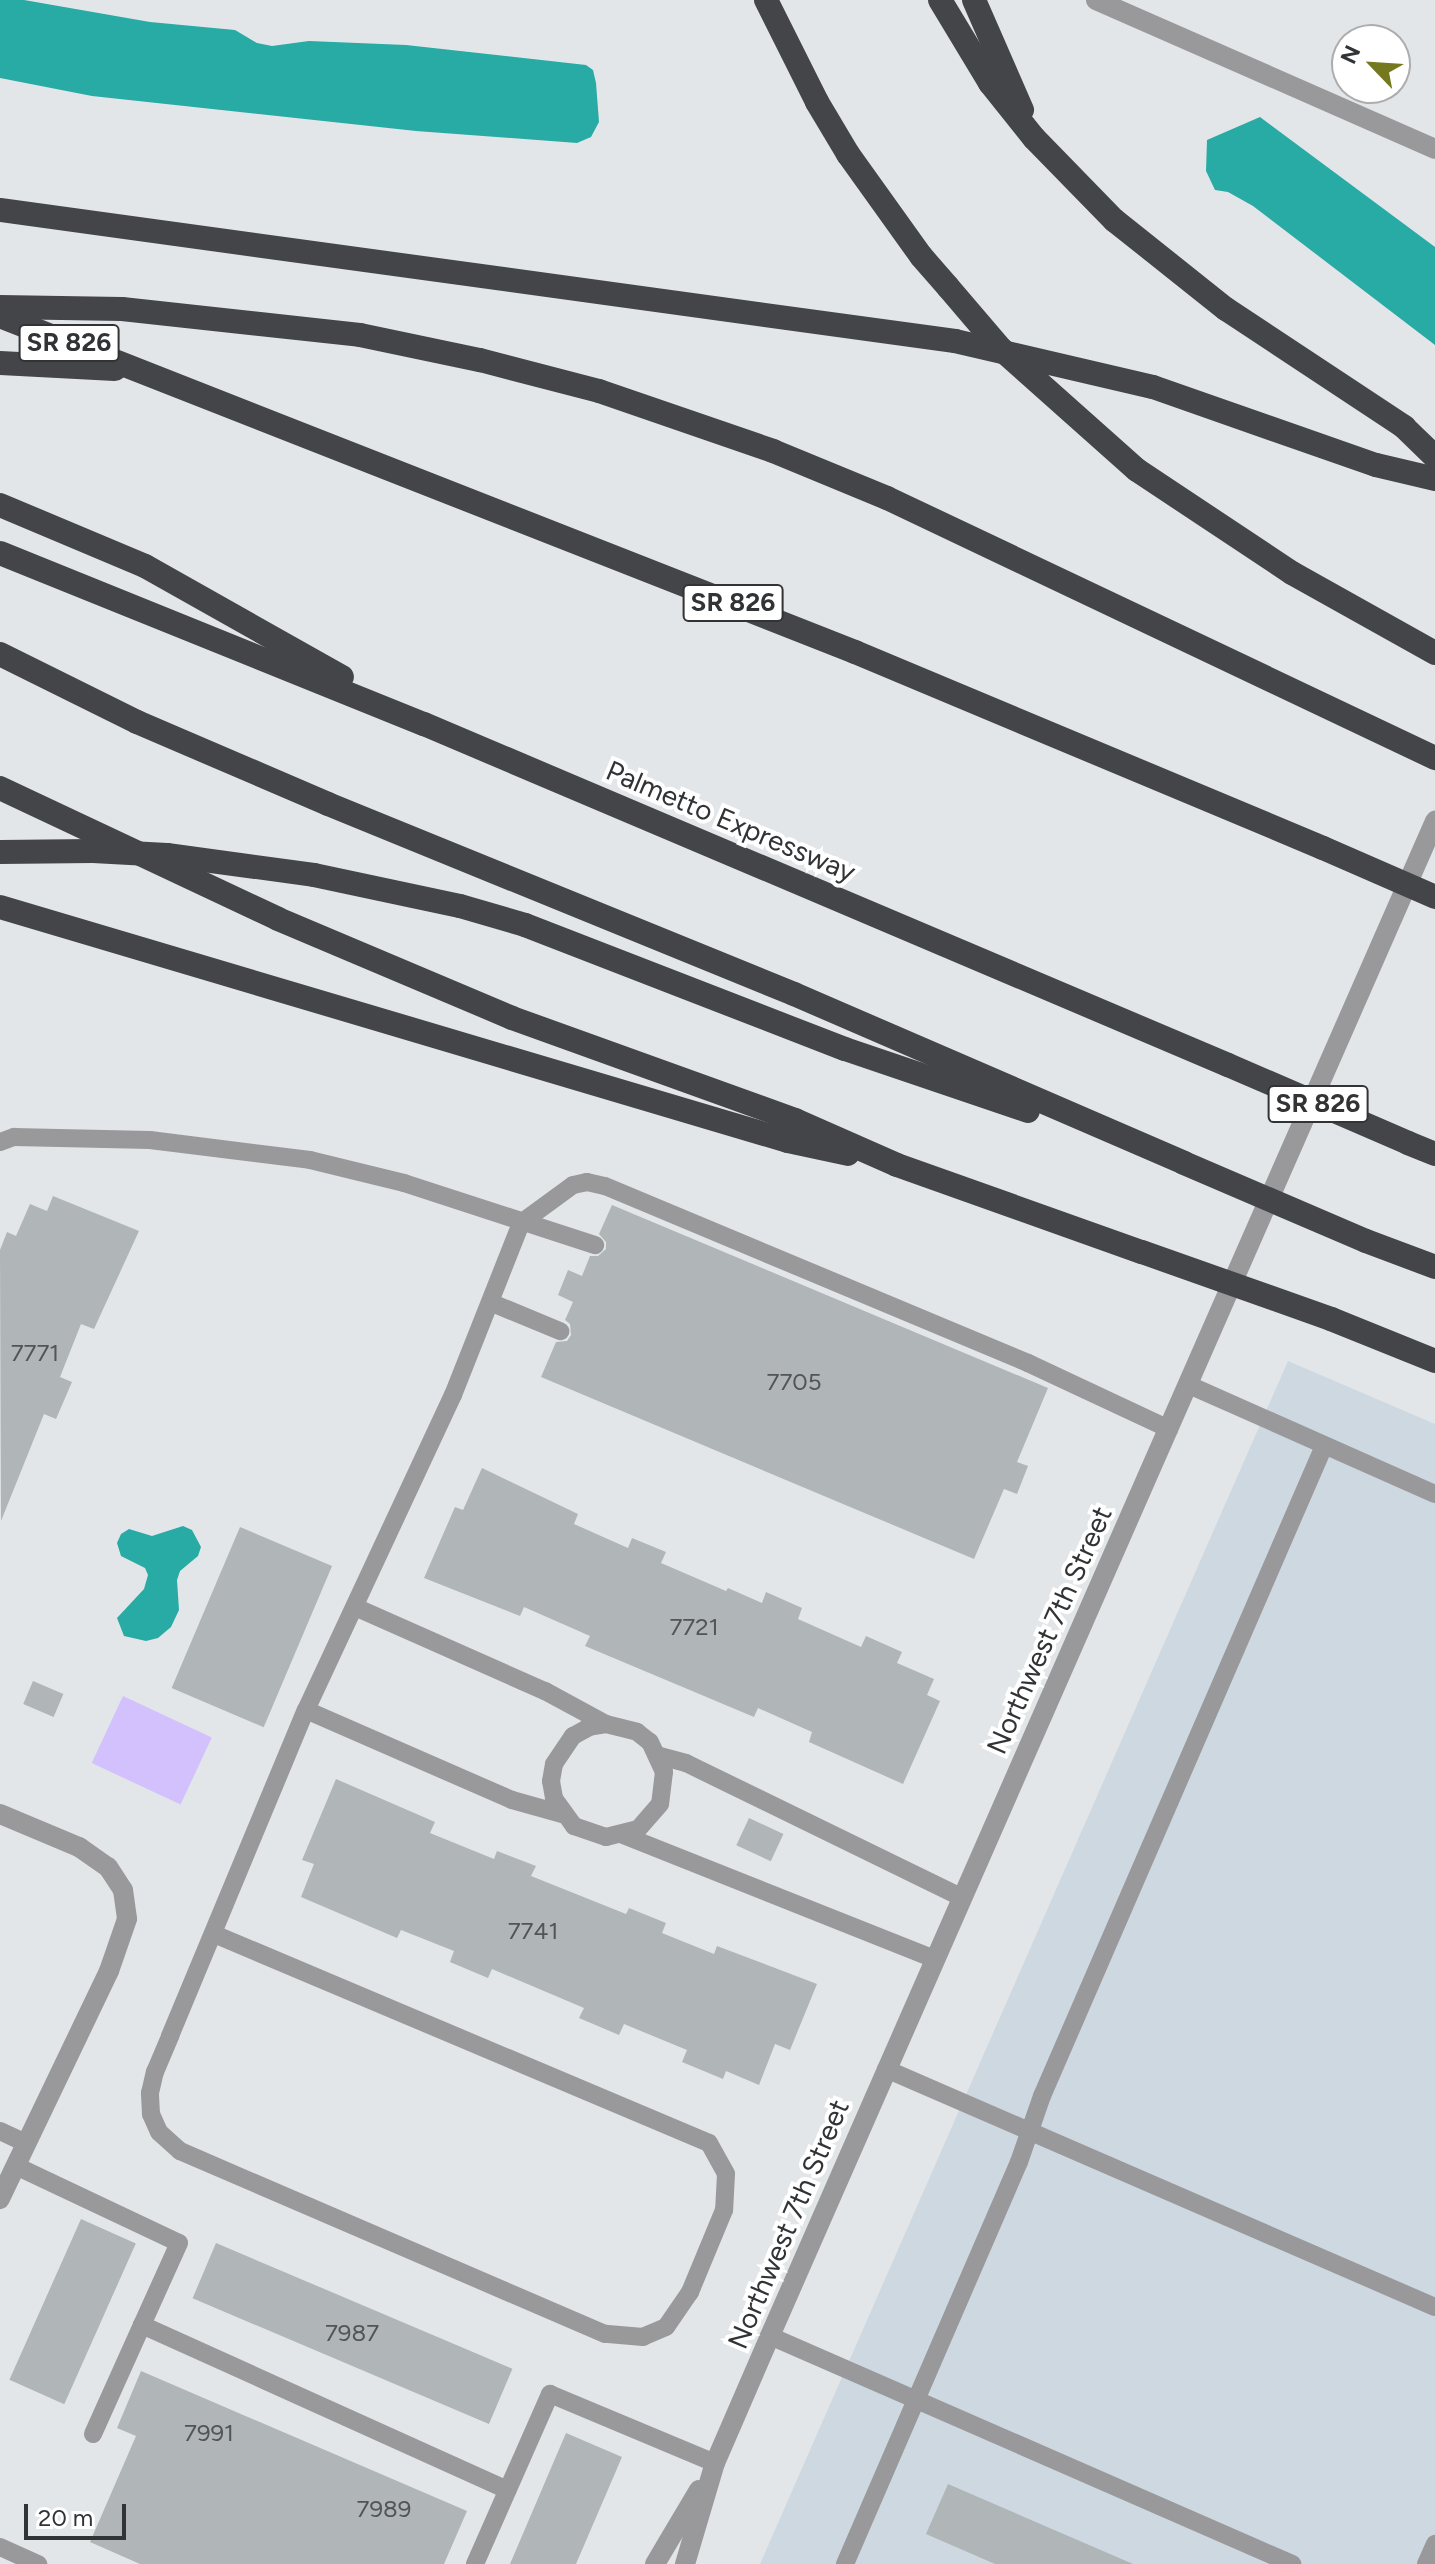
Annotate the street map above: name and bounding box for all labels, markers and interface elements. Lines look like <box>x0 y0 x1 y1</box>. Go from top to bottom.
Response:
north arrow <box>1331 24 1411 104</box>
text: N <box>1335 41 1366 68</box>
road number: SR 826 <box>17 321 121 365</box>
road number: SR 826 <box>681 581 785 625</box>
street label: Palmetto Expressway <box>601 753 861 889</box>
road number: SR 826 <box>1266 1082 1370 1126</box>
house number: 7771 <box>11 1339 59 1367</box>
house number: 7705 <box>767 1368 821 1396</box>
street label: Northwest 7th Street <box>979 1501 1119 1759</box>
house number: 7721 <box>669 1613 719 1641</box>
house number: 7741 <box>508 1917 558 1945</box>
street label: Northwest 7th Street <box>720 2094 856 2354</box>
house number: 7987 <box>325 2319 379 2347</box>
house number: 7991 <box>184 2419 234 2447</box>
scale bar <box>28 2488 130 2538</box>
house number: 7989 <box>357 2495 411 2523</box>
text: 20 m <box>38 2503 93 2532</box>

